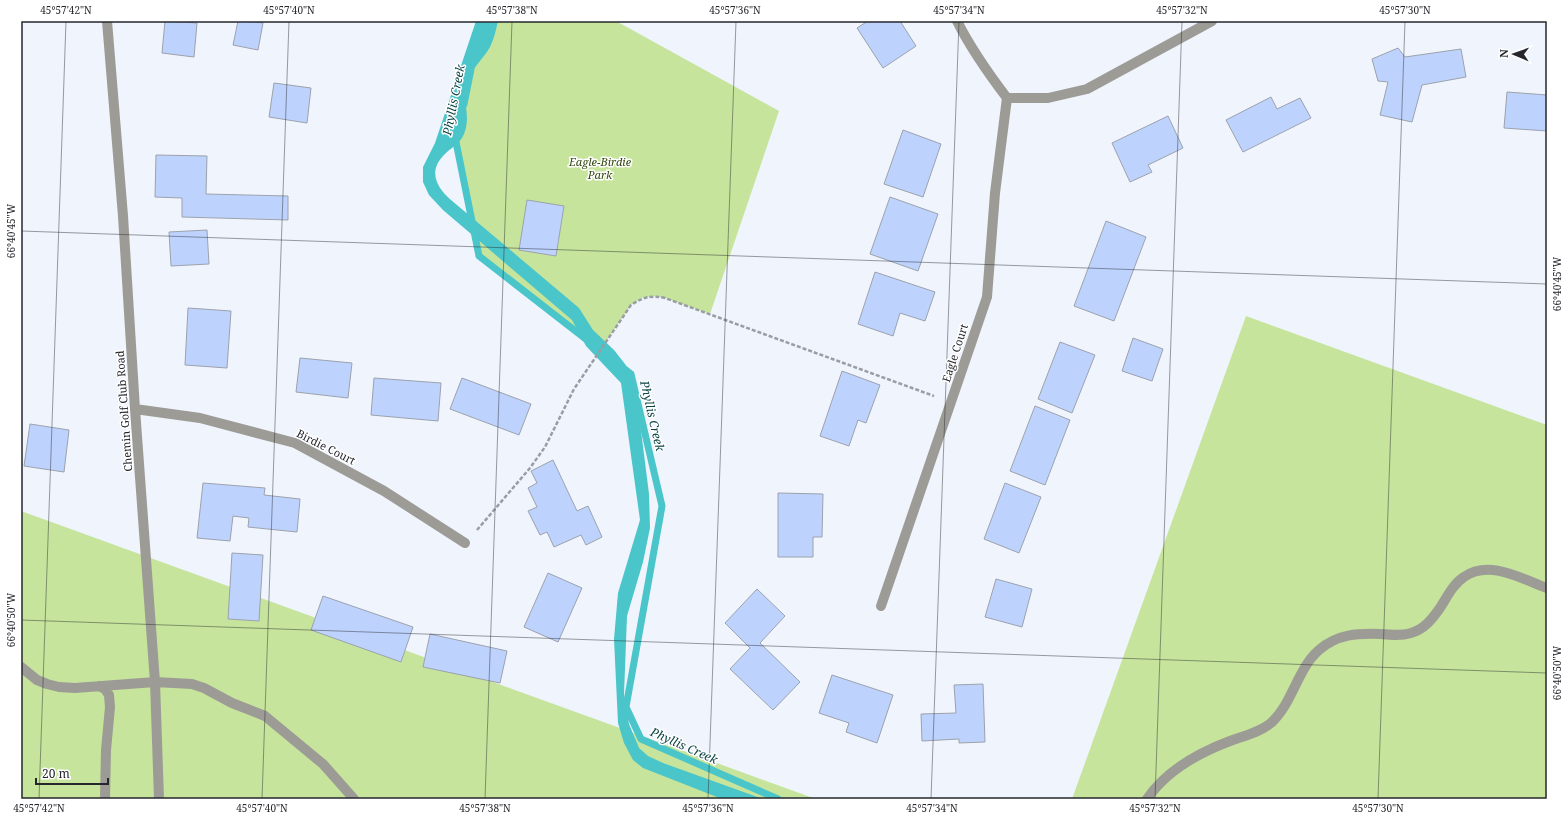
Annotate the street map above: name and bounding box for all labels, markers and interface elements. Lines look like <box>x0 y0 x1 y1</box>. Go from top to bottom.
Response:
text: 45°57'42"N <box>40 3 92 17</box>
text: 45°57'40"N <box>263 3 315 17</box>
text: 45°57'38"N <box>486 3 538 17</box>
text: 45°57'36"N <box>709 3 761 17</box>
text: 45°57'34"N <box>933 3 985 17</box>
text: 45°57'32"N <box>1156 3 1208 17</box>
text: 45°57'30"N <box>1379 3 1431 17</box>
north arrow <box>1494 34 1534 74</box>
text: N <box>1496 49 1511 58</box>
water label: Phyllis Creek <box>438 62 469 138</box>
park label: Eagle-Birdie Park <box>568 154 632 182</box>
text: 66°40'45"W <box>4 203 18 258</box>
text: 66°40'45"W <box>1550 256 1564 311</box>
street label: Eagle Court <box>938 322 971 384</box>
street label: Chemin Golf Club Road <box>112 350 135 472</box>
water label: Phyllis Creek <box>636 378 669 454</box>
street label: Birdie Court <box>294 425 358 468</box>
text: 66°40'50"W <box>4 592 18 647</box>
text: 66°40'50"W <box>1550 645 1564 700</box>
water label: Phyllis Creek <box>647 723 722 768</box>
scale bar <box>36 760 108 786</box>
text: 20 m <box>42 765 70 782</box>
text: 45°57'42"N <box>13 801 65 815</box>
text: 45°57'40"N <box>236 801 288 815</box>
text: 45°57'38"N <box>459 801 511 815</box>
text: 45°57'36"N <box>682 801 734 815</box>
text: 45°57'34"N <box>906 801 958 815</box>
text: 45°57'32"N <box>1129 801 1181 815</box>
text: 45°57'30"N <box>1352 801 1404 815</box>

